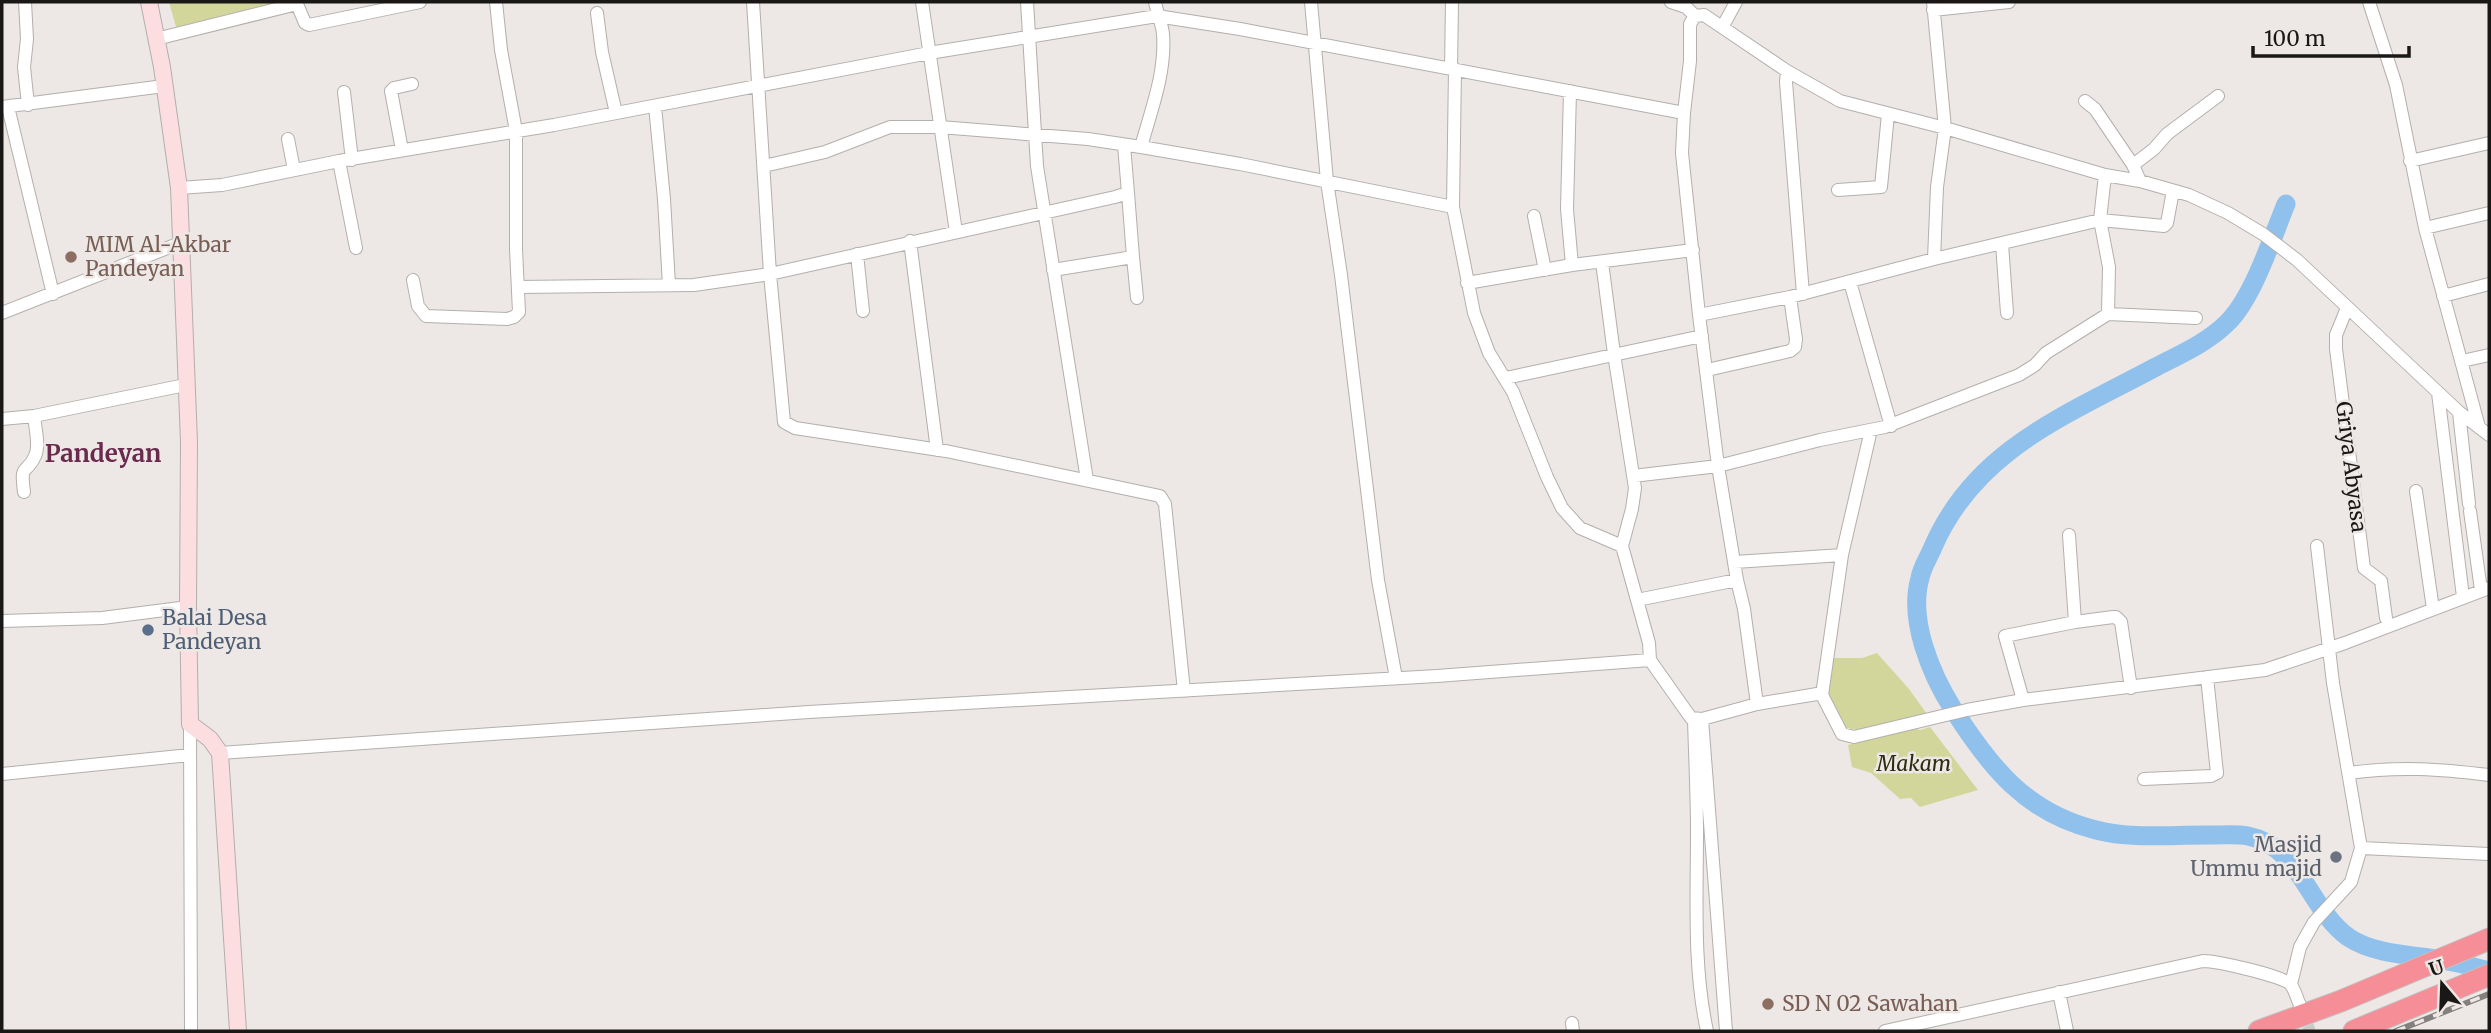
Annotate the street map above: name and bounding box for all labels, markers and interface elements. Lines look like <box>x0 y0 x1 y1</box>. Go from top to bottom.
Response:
scale bar <box>2253 14 2409 58</box>
text: 100 m <box>2264 25 2326 52</box>
place label: MIM Al-Akbar Pandeyan <box>85 231 231 282</box>
marker: MIM Al-Akbar Pandeyan <box>63 249 79 265</box>
street label: Griya Abyasa <box>2330 400 2373 534</box>
district label: Pandeyan <box>45 438 161 469</box>
place label: Balai Desa Pandeyan <box>162 604 267 655</box>
marker: Balai Desa Pandeyan <box>140 622 156 638</box>
park label: Makam <box>1876 750 1951 777</box>
place label: Masjid Ummu majid <box>2190 831 2322 882</box>
marker: Masjid Ummu majid <box>2328 849 2344 865</box>
north arrow <box>2407 949 2477 1019</box>
text: U <box>2426 954 2447 982</box>
place label: SD N 02 Sawahan <box>1782 990 1959 1017</box>
marker: SD N 02 Sawahan <box>1760 996 1776 1012</box>

